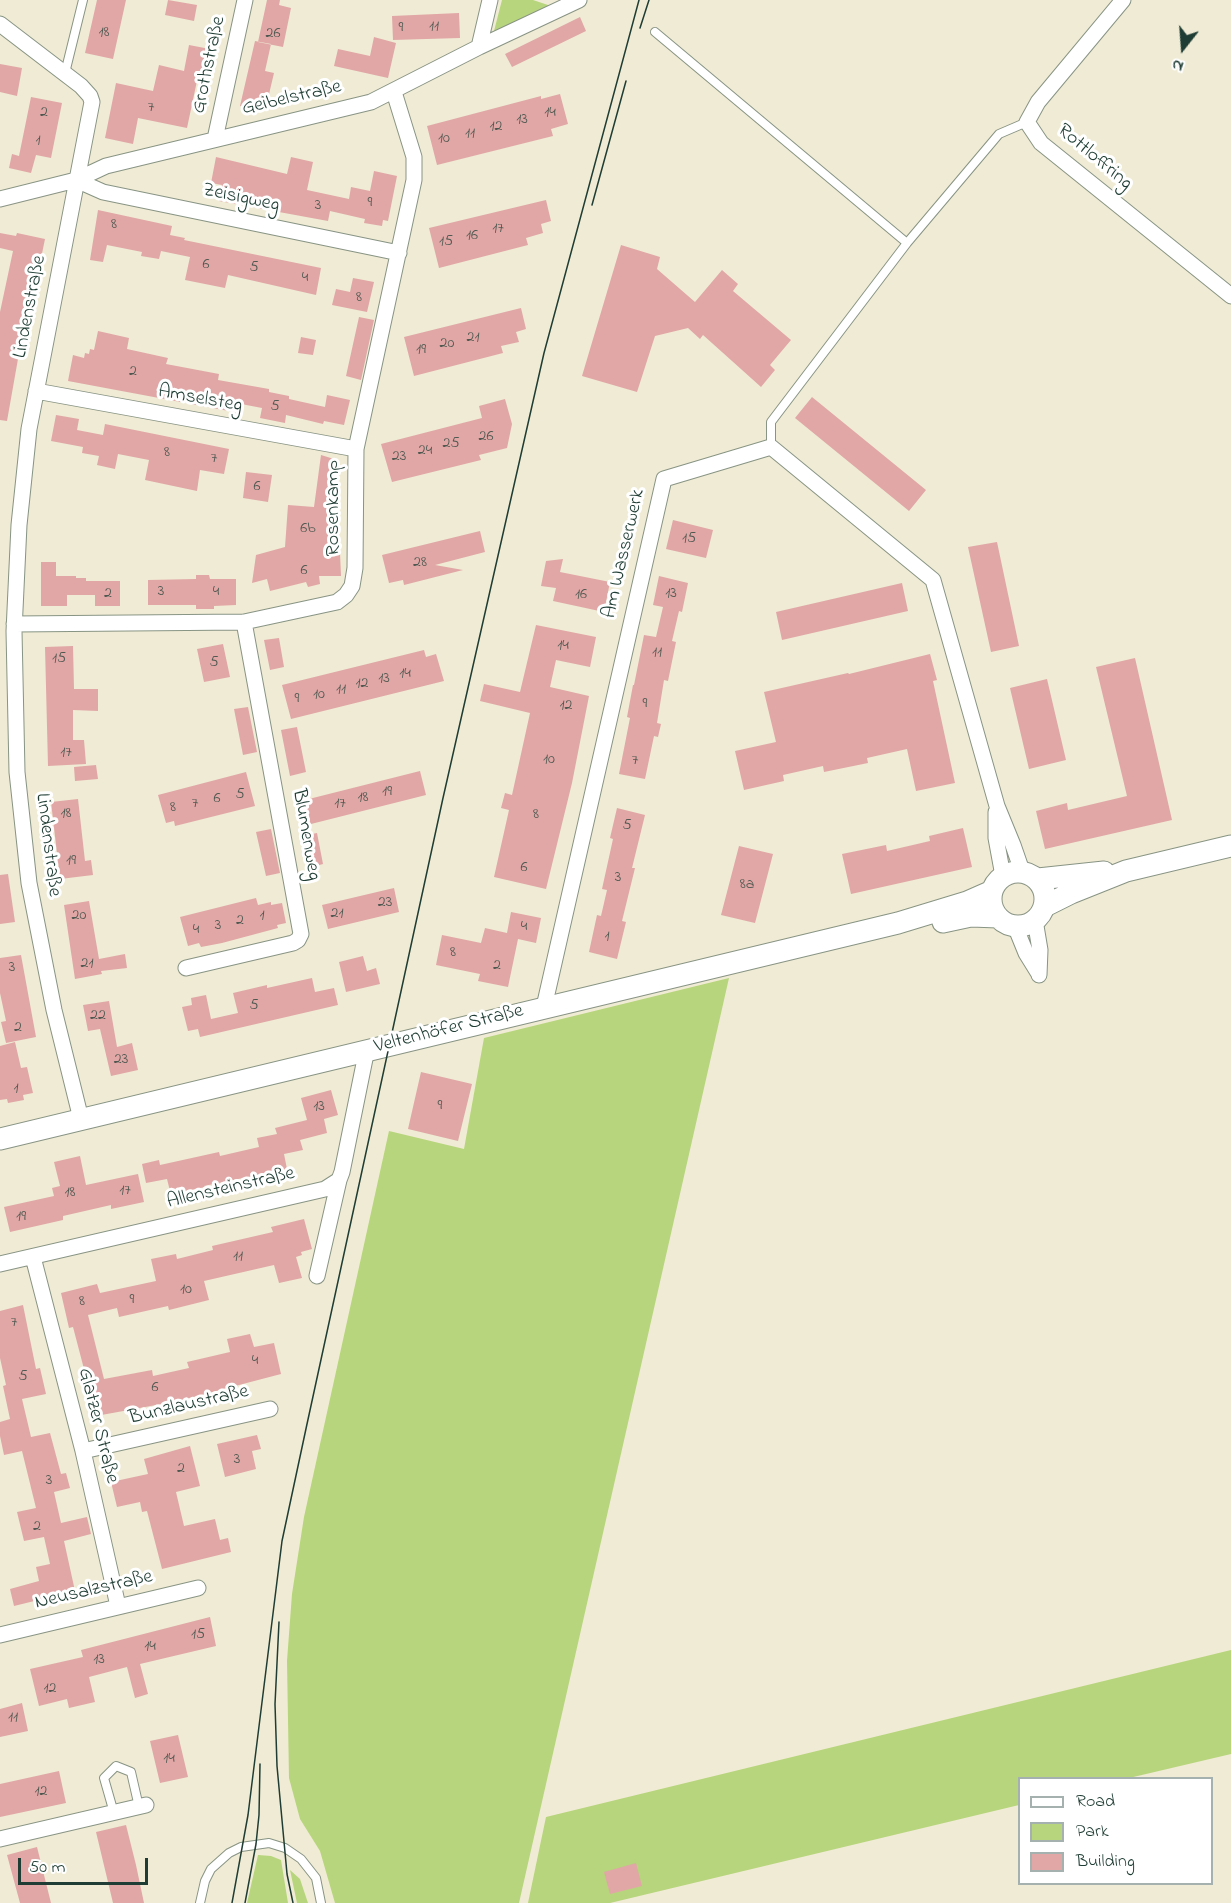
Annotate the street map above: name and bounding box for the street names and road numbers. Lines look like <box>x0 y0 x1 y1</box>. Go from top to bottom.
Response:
street label: Grothstraße <box>188 14 232 116</box>
street label: Geibelstraße <box>240 76 344 122</box>
street label: Rottloffring <box>1051 120 1137 196</box>
street label: Zeisigweg <box>200 179 282 219</box>
street label: Lindenstraße <box>9 254 53 360</box>
street label: Amselsteg <box>156 381 244 419</box>
street label: Rosenkamp <box>323 460 347 556</box>
street label: Am Wasserwerk <box>598 487 652 621</box>
street label: Blumenweg <box>285 787 325 883</box>
street label: Lindenstraße <box>29 792 65 898</box>
street label: Veltenhöfer Straße <box>372 1000 526 1060</box>
street label: Allensteinstraße <box>165 1163 297 1215</box>
street label: Glatzer Straße <box>71 1366 123 1486</box>
street label: Bunzlaustraße <box>127 1381 251 1431</box>
street label: Neusalzstraße <box>33 1566 155 1616</box>

